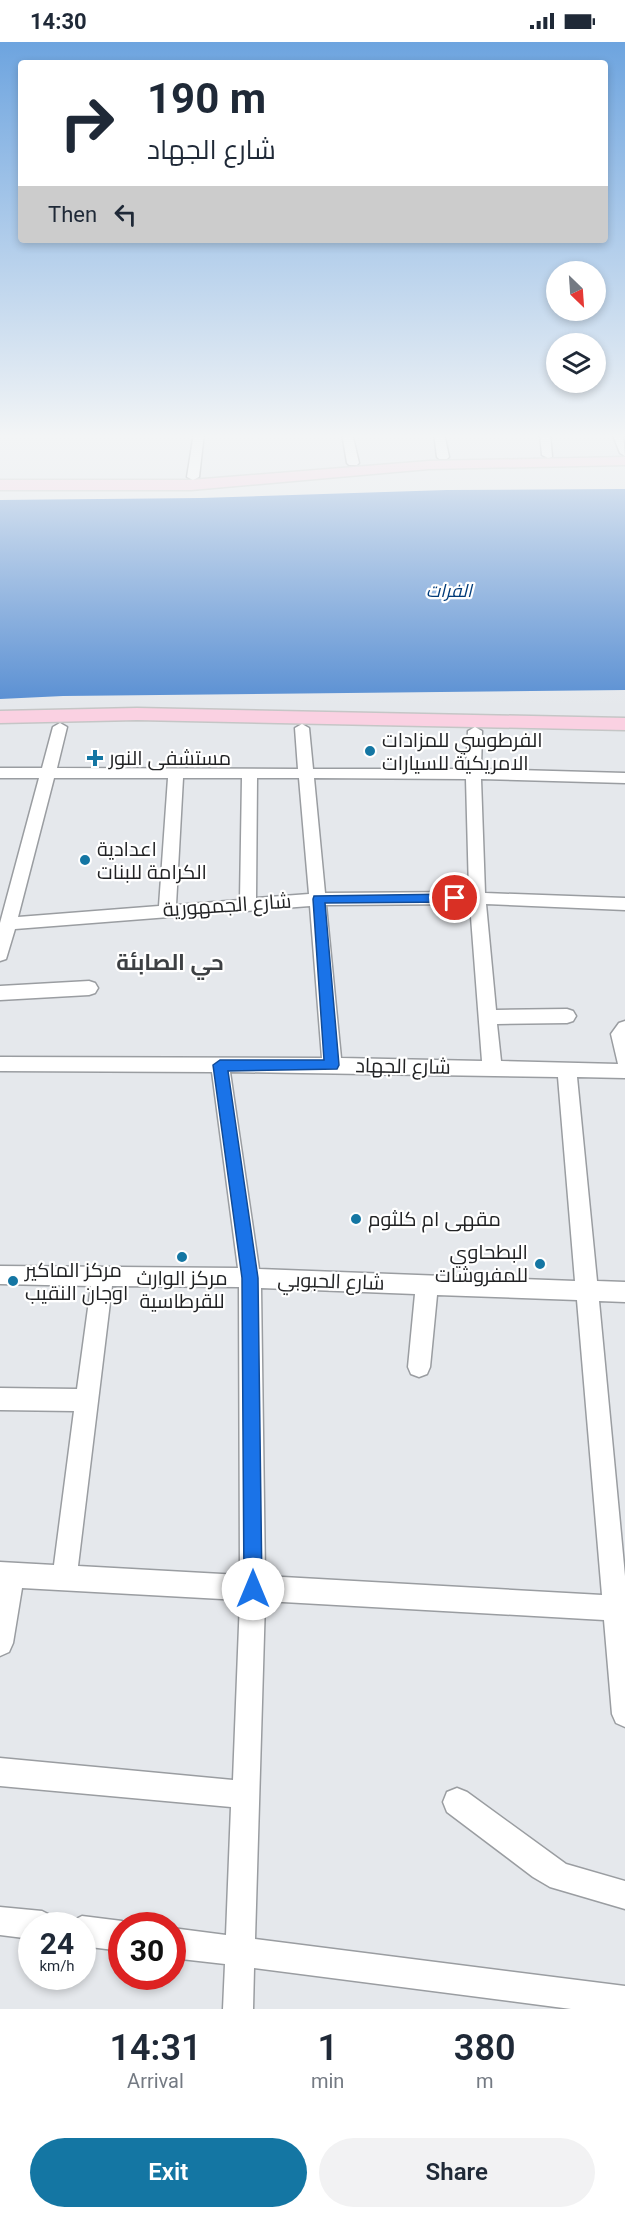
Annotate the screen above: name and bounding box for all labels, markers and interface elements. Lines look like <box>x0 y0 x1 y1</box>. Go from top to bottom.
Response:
text: 14:30 <box>30 9 87 34</box>
text: 190 m <box>147 74 266 123</box>
icon: right <box>48 84 126 162</box>
text: شارع الجهاد <box>147 134 276 166</box>
icon: left <box>109 198 142 231</box>
text: Then <box>48 202 97 227</box>
north arrow <box>546 261 606 321</box>
map controls <box>546 261 606 393</box>
button: layers <box>546 333 606 393</box>
water label: الفرات <box>426 580 474 601</box>
place label: الفرطوسي للمزادات الامريكية للسيارات <box>382 728 543 775</box>
marker: الفرطوسي للمزادات الامريكية للسيارات <box>363 744 377 758</box>
place label: مستشفى النور <box>108 746 231 771</box>
marker: مستشفى النور <box>86 749 104 767</box>
place label: اعدادية الكرامة للبنات <box>97 837 207 884</box>
marker: اعدادية الكرامة للبنات <box>78 853 92 867</box>
pin <box>429 872 480 923</box>
icon: arrive <box>438 881 471 914</box>
street label: شارع الجمهورية <box>162 889 292 923</box>
district label: حي الصابئة <box>116 950 224 980</box>
street label: شارع الجهاد <box>355 1053 451 1081</box>
place label: مقهى ام كلثوم <box>368 1207 501 1233</box>
marker: مقهى ام كلثوم <box>349 1212 363 1226</box>
place label: البطحاوي للمفروشات <box>435 1240 528 1287</box>
marker: مركز الوارث للقرطاسية <box>175 1250 189 1264</box>
marker: البطحاوي للمفروشات <box>533 1257 547 1271</box>
place label: مركز الماكير اوجان النقيب <box>24 1258 128 1306</box>
place label: مركز الوارث للقرطاسية <box>136 1266 228 1313</box>
street label: شارع الحبوبي <box>277 1267 385 1299</box>
marker: مركز الماكير اوجان النقيب <box>6 1274 20 1288</box>
position arrow <box>221 1557 285 1621</box>
speed limit sign: 30 <box>108 1912 186 1990</box>
text: 24 <box>40 1926 74 1961</box>
text: km/h <box>39 1957 75 1975</box>
text: 14:31 <box>109 2027 202 2069</box>
text: 1 <box>317 2027 338 2069</box>
text: 380 <box>454 2027 516 2069</box>
text: Arrival <box>127 2069 184 2093</box>
text: min <box>311 2069 344 2093</box>
text: m <box>476 2069 493 2093</box>
button: Exit <box>30 2138 307 2207</box>
button: Share <box>319 2138 595 2207</box>

